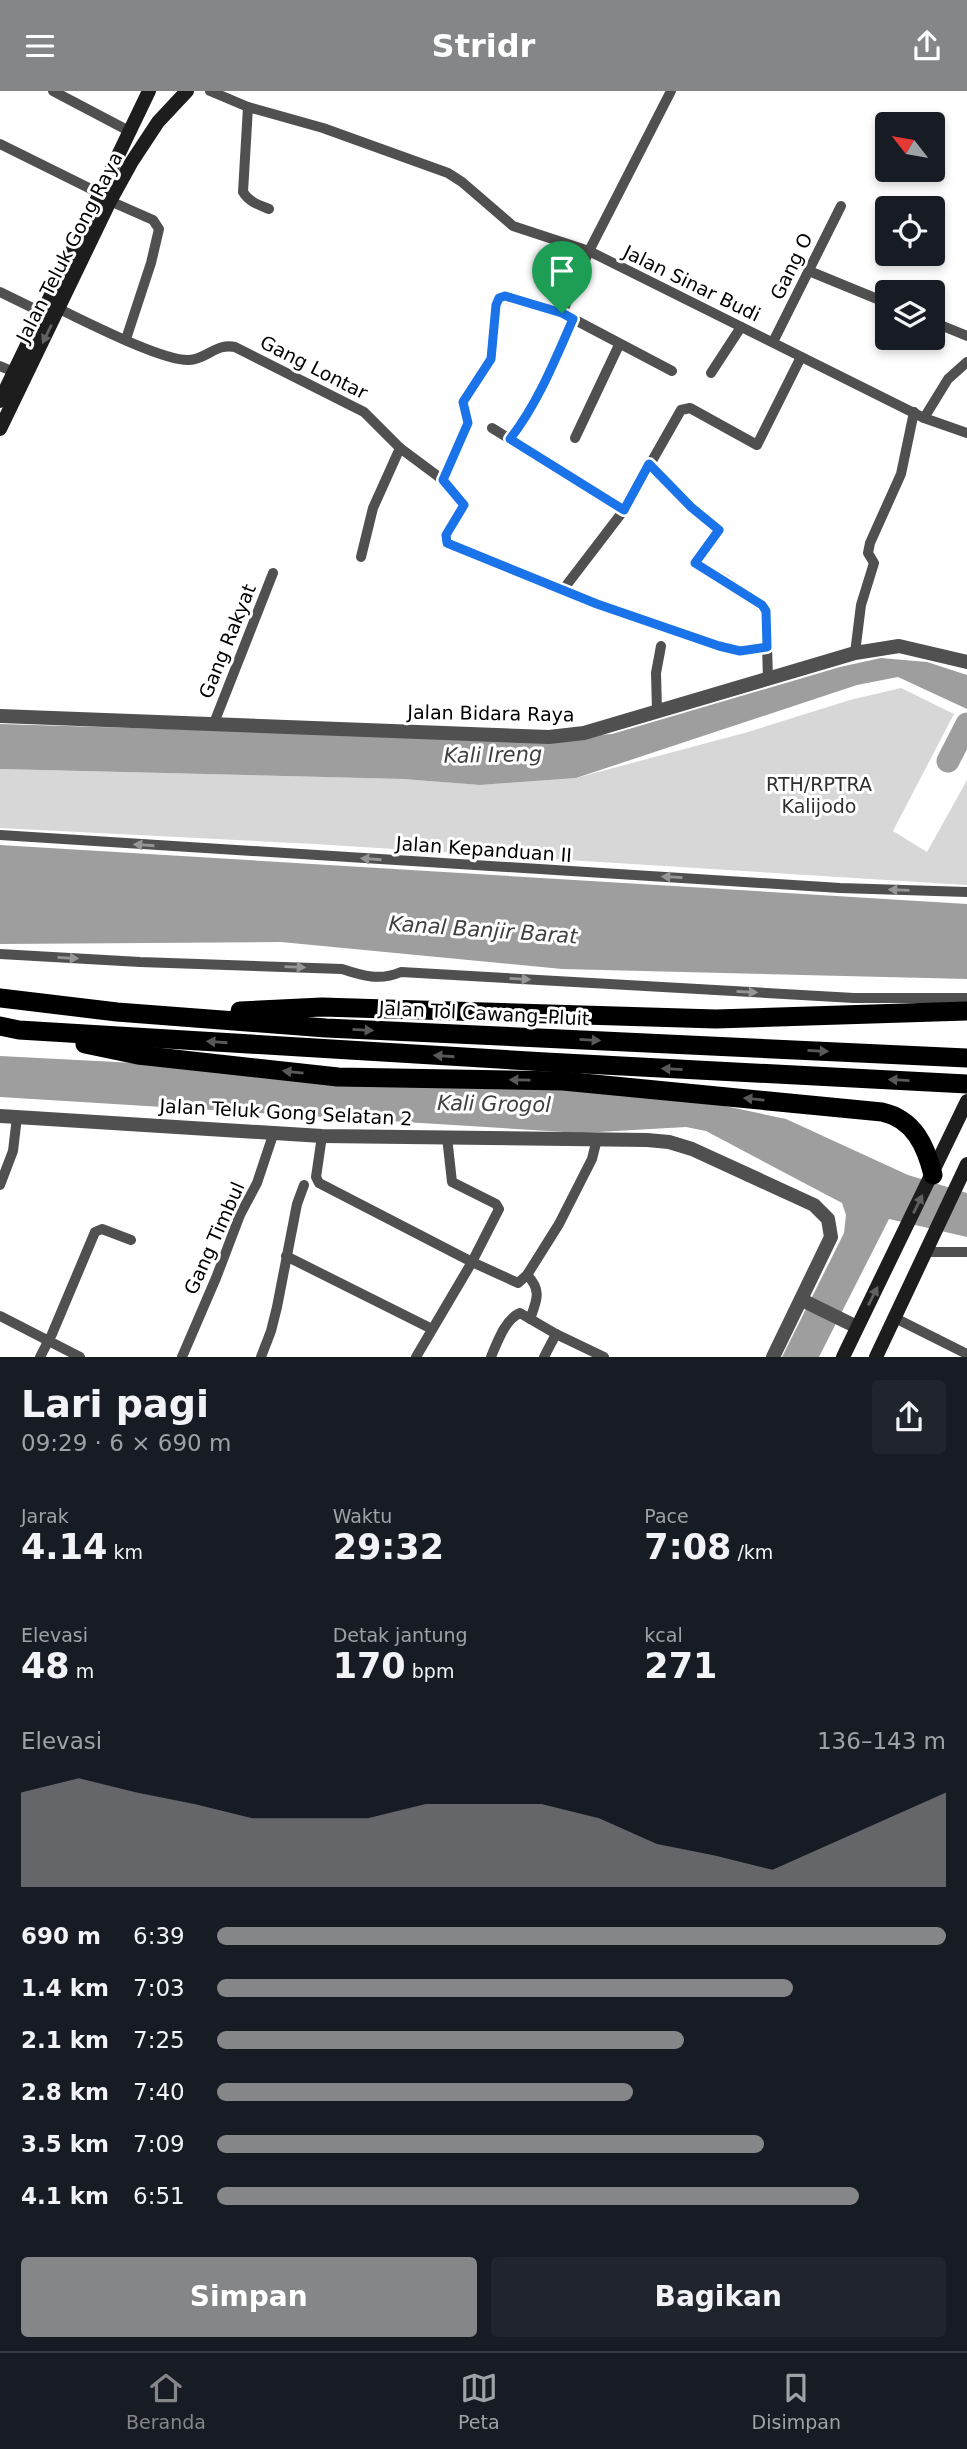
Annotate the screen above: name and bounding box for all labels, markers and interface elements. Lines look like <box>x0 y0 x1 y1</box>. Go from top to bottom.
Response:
icon: menu <box>21 27 59 65</box>
text: Stridr <box>432 27 535 65</box>
icon: share <box>908 27 946 65</box>
north arrow <box>875 112 945 182</box>
map controls <box>875 112 945 350</box>
street label: Jalan Teluk Gong Raya <box>11 148 127 347</box>
button: locate <box>875 196 945 266</box>
street label: Gang O <box>765 229 817 303</box>
street label: Jalan Sinar Budi <box>619 240 764 326</box>
pin <box>532 241 592 313</box>
icon: arrive <box>543 252 581 290</box>
button: layers <box>875 280 945 350</box>
one-way arrow <box>41 324 52 344</box>
street label: Gang Lontar <box>257 331 371 404</box>
street label: Gang Rakyat <box>194 581 260 701</box>
street label: Jalan Bidara Raya <box>406 701 575 725</box>
water label: Kali Ireng <box>443 742 543 768</box>
park label: RTH/RPTRA Kalijodo <box>766 773 872 817</box>
street label: Jalan Kepanduan II <box>394 832 573 866</box>
one-way arrow <box>133 839 155 850</box>
one-way arrow <box>360 853 382 864</box>
one-way arrow <box>660 872 682 883</box>
one-way arrow <box>888 884 910 895</box>
water label: Kanal Banjir Barat <box>388 911 579 949</box>
one-way arrow <box>57 953 79 964</box>
one-way arrow <box>285 962 307 973</box>
one-way arrow <box>509 974 531 985</box>
one-way arrow <box>736 987 758 998</box>
street label: Jalan Tol Cawang–Pluit <box>377 996 590 1030</box>
one-way arrow <box>352 1024 374 1035</box>
one-way arrow <box>580 1035 602 1046</box>
one-way arrow <box>206 1036 228 1047</box>
one-way arrow <box>807 1045 829 1056</box>
one-way arrow <box>433 1050 455 1061</box>
one-way arrow <box>660 1063 682 1074</box>
one-way arrow <box>282 1066 304 1077</box>
one-way arrow <box>509 1074 531 1086</box>
one-way arrow <box>888 1075 910 1086</box>
water label: Kali Grogol <box>437 1091 551 1117</box>
one-way arrow <box>743 1093 765 1104</box>
street label: Jalan Teluk Gong Selatan 2 <box>158 1094 413 1130</box>
street label: Gang Timbul <box>179 1178 249 1298</box>
one-way arrow <box>913 1194 924 1214</box>
one-way arrow <box>867 1286 879 1306</box>
button: share <box>872 1380 946 1454</box>
text: Lari pagi <box>21 1382 209 1426</box>
text: 09:29 · 6 × 690 m <box>21 1430 231 1456</box>
text: Jarak <box>21 1505 69 1527</box>
text: Waktu <box>333 1505 392 1527</box>
text: Pace <box>644 1505 689 1527</box>
text: 4.14 <box>21 1527 107 1567</box>
text: 29:32 <box>333 1527 444 1567</box>
text: 7:08 <box>644 1527 731 1567</box>
text: km <box>107 1541 143 1563</box>
text: /km <box>731 1541 773 1563</box>
text: Elevasi <box>21 1624 88 1646</box>
text: Detak jantung <box>333 1624 468 1646</box>
text: kcal <box>644 1624 683 1646</box>
text: 48 <box>21 1646 70 1686</box>
text: 170 <box>333 1646 406 1686</box>
text: 271 <box>644 1646 717 1686</box>
text: m <box>70 1660 94 1682</box>
text: bpm <box>406 1660 454 1682</box>
text: Elevasi <box>21 1728 102 1754</box>
text: 136–143 m <box>817 1728 946 1754</box>
text: 690 m <box>21 1923 101 1949</box>
text: 6:39 <box>133 1923 185 1949</box>
text: 1.4 km <box>21 1975 109 2001</box>
text: 7:03 <box>133 1975 185 2001</box>
text: 2.1 km <box>21 2027 109 2053</box>
text: 7:25 <box>133 2027 185 2053</box>
text: 2.8 km <box>21 2079 109 2105</box>
text: 7:40 <box>133 2079 185 2105</box>
text: 3.5 km <box>21 2131 109 2157</box>
text: 7:09 <box>133 2131 185 2157</box>
text: 4.1 km <box>21 2183 109 2209</box>
text: 6:51 <box>133 2183 185 2209</box>
button: Simpan <box>21 2257 477 2337</box>
button: Bagikan <box>491 2257 946 2337</box>
tab: Beranda <box>126 2369 206 2433</box>
tab: Peta <box>458 2369 500 2433</box>
tab: Disimpan <box>752 2369 841 2433</box>

